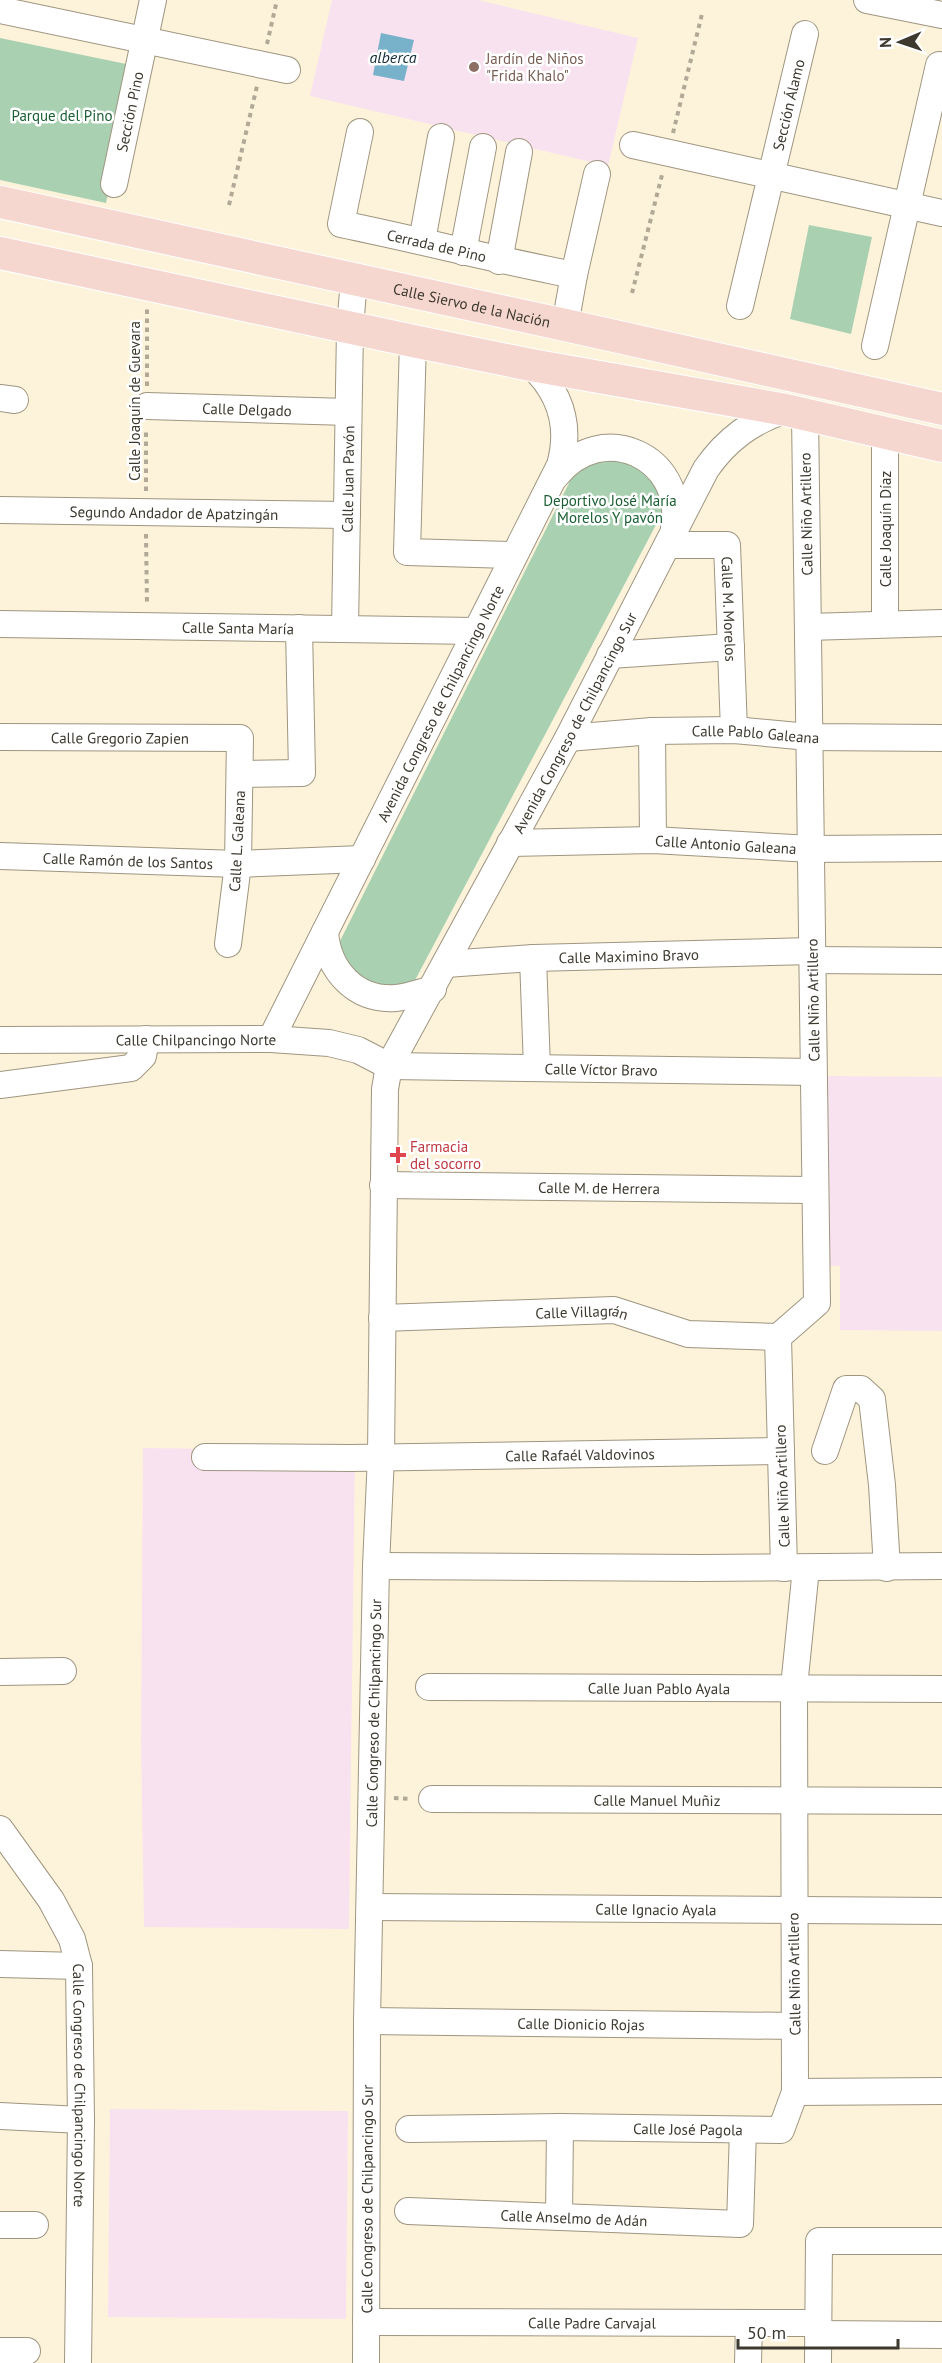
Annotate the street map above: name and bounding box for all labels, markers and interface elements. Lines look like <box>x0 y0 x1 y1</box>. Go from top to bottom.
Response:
north arrow <box>870 12 930 72</box>
text: N <box>875 37 895 48</box>
water label: alberca <box>369 47 417 67</box>
place label: Jardín de Niños "Frida Khalo" <box>485 49 584 85</box>
street label: Sección Álamo <box>768 57 808 152</box>
marker: Jardín de Niños "Frida Khalo" <box>467 60 481 74</box>
street label: Sección Pino <box>112 70 147 154</box>
park label: Parque del Pino <box>12 106 112 125</box>
street label: Cerrada de Pino <box>385 225 488 266</box>
street label: Calle Siervo de la Nación <box>392 278 552 331</box>
street label: Calle Joaquín de Guevara <box>125 321 144 481</box>
street label: Calle Delgado <box>202 398 292 420</box>
street label: Calle Juan Pavón <box>337 425 358 533</box>
street label: Calle Niño Artillero <box>795 452 817 576</box>
street label: Calle Joaquín Díaz <box>876 471 895 587</box>
park label: Deportivo José María Morelos Y pavón <box>543 491 677 527</box>
street label: Segundo Andador de Apatzingán <box>70 502 278 524</box>
street label: Calle M. Morelos <box>718 556 741 662</box>
street label: Avenida Congreso de Chilpancingo Norte <box>373 582 508 825</box>
street label: Avenida Congreso de Chilpancingo Sur <box>508 609 641 836</box>
street label: Calle Santa María <box>182 617 294 638</box>
street label: Calle Pablo Galeana <box>692 720 819 747</box>
street label: Calle Gregorio Zapien <box>51 728 189 747</box>
street label: Calle L. Galeana <box>225 790 249 892</box>
street label: Calle Antonio Galeana <box>655 831 797 858</box>
street label: Calle Ramón de los Santos <box>42 848 213 873</box>
street label: Calle Niño Artillero <box>802 938 824 1062</box>
street label: Calle Maximino Bravo <box>558 944 699 967</box>
street label: Calle Chilpancingo Norte <box>116 1029 277 1049</box>
street label: Calle Víctor Bravo <box>545 1059 658 1079</box>
place label: Farmacia del socorro <box>410 1137 481 1173</box>
marker: Farmacia del socorro <box>391 1148 405 1162</box>
street label: Calle M. de Herrera <box>538 1177 660 1198</box>
street label: Calle Villagrán <box>535 1301 631 1324</box>
street label: Calle Niño Artillero <box>770 1424 794 1548</box>
street label: Calle Rafaél Valdovinos <box>505 1444 655 1465</box>
street label: Calle Congreso de Chilpancingo Sur <box>361 1599 385 1828</box>
street label: Calle Juan Pablo Ayala <box>588 1678 730 1698</box>
street label: Calle Manuel Muñiz <box>594 1790 720 1810</box>
street label: Calle Ignacio Ayala <box>595 1899 717 1919</box>
street label: Calle Niño Artillero <box>783 1912 805 2036</box>
street label: Calle Congreso de Chilpancingo Norte <box>69 1963 91 2207</box>
street label: Calle Dionicio Rojas <box>517 2013 645 2034</box>
street label: Calle Congreso de Chilpancingo Sur <box>357 2085 376 2313</box>
street label: Calle José Pagola <box>633 2118 743 2139</box>
street label: Calle Anselmo de Adán <box>500 2205 648 2230</box>
scale bar <box>738 2312 898 2350</box>
street label: Calle Padre Carvajal <box>528 2313 657 2332</box>
text: 50 m <box>747 2321 786 2344</box>

